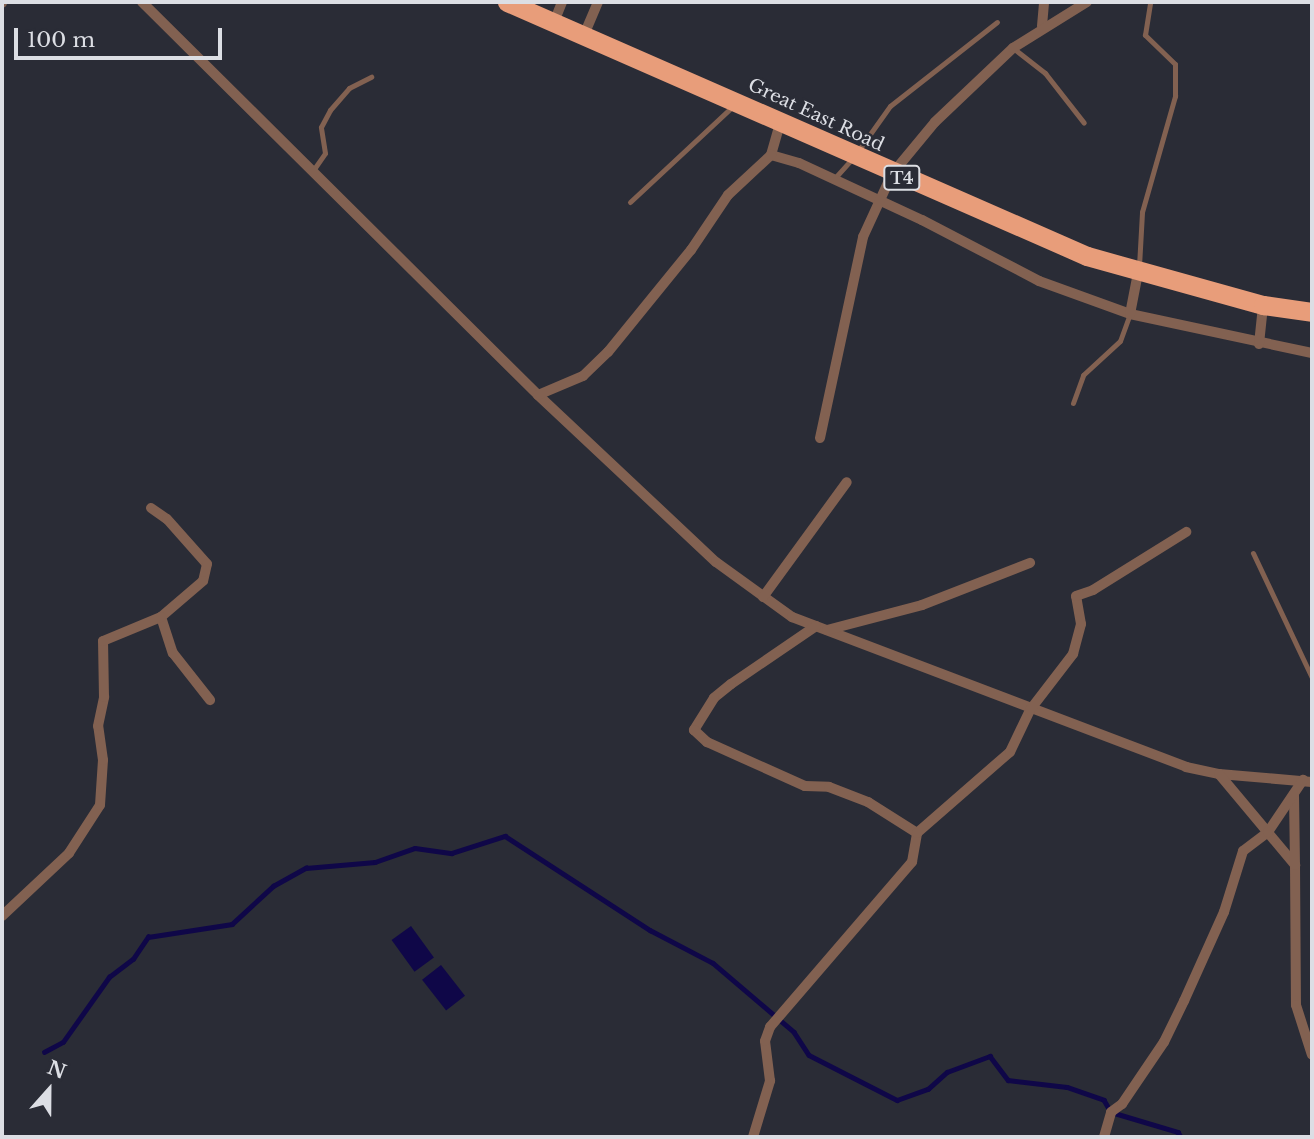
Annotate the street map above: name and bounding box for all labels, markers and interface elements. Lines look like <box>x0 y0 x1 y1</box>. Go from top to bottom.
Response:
scale bar <box>18 14 226 58</box>
text: 100 m <box>27 27 95 53</box>
street label: Great East Road <box>745 74 887 156</box>
road number: T4 <box>883 166 921 190</box>
north arrow <box>14 1055 84 1125</box>
text: N <box>44 1056 69 1084</box>

